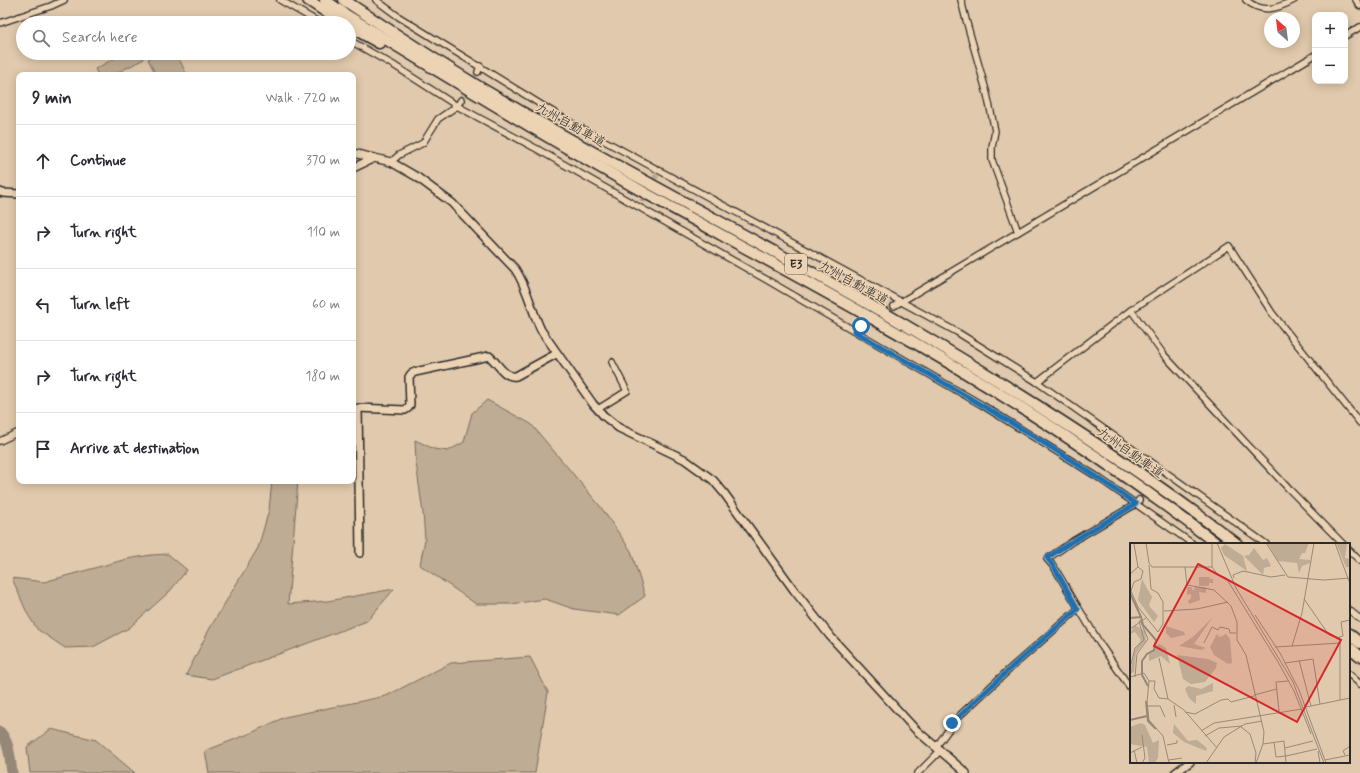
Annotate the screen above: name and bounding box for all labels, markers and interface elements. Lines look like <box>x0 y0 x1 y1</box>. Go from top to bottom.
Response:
north arrow <box>1264 12 1300 48</box>
map controls <box>1312 12 1348 84</box>
button: + <box>1312 12 1348 48</box>
search box <box>16 16 356 60</box>
icon: search <box>30 27 52 49</box>
text: Search here <box>62 28 138 48</box>
button: − <box>1312 48 1348 84</box>
text: 9 min <box>32 87 72 109</box>
text: Walk · 720 m <box>265 90 340 107</box>
street label: 九州自動車道 <box>532 99 609 152</box>
icon: ahead <box>32 150 54 172</box>
text: Continue <box>70 151 126 171</box>
text: 370 m <box>306 152 340 169</box>
icon: right <box>32 222 54 244</box>
text: Turn right <box>70 223 137 243</box>
text: 110 m <box>307 224 340 241</box>
road number: E3 <box>785 254 807 274</box>
street label: 九州自動車道 <box>815 257 892 310</box>
icon: left <box>32 294 54 316</box>
text: Turn left <box>70 295 130 315</box>
text: 60 m <box>312 296 340 313</box>
route start <box>852 317 870 335</box>
icon: right <box>32 366 54 388</box>
text: Turn right <box>70 367 137 387</box>
text: 180 m <box>305 368 340 385</box>
street label: 九州自動車道 <box>1093 424 1167 483</box>
icon: arrive <box>32 438 54 460</box>
text: Arrive at destination <box>70 439 199 459</box>
inset map <box>1130 543 1350 763</box>
route end <box>943 714 961 732</box>

